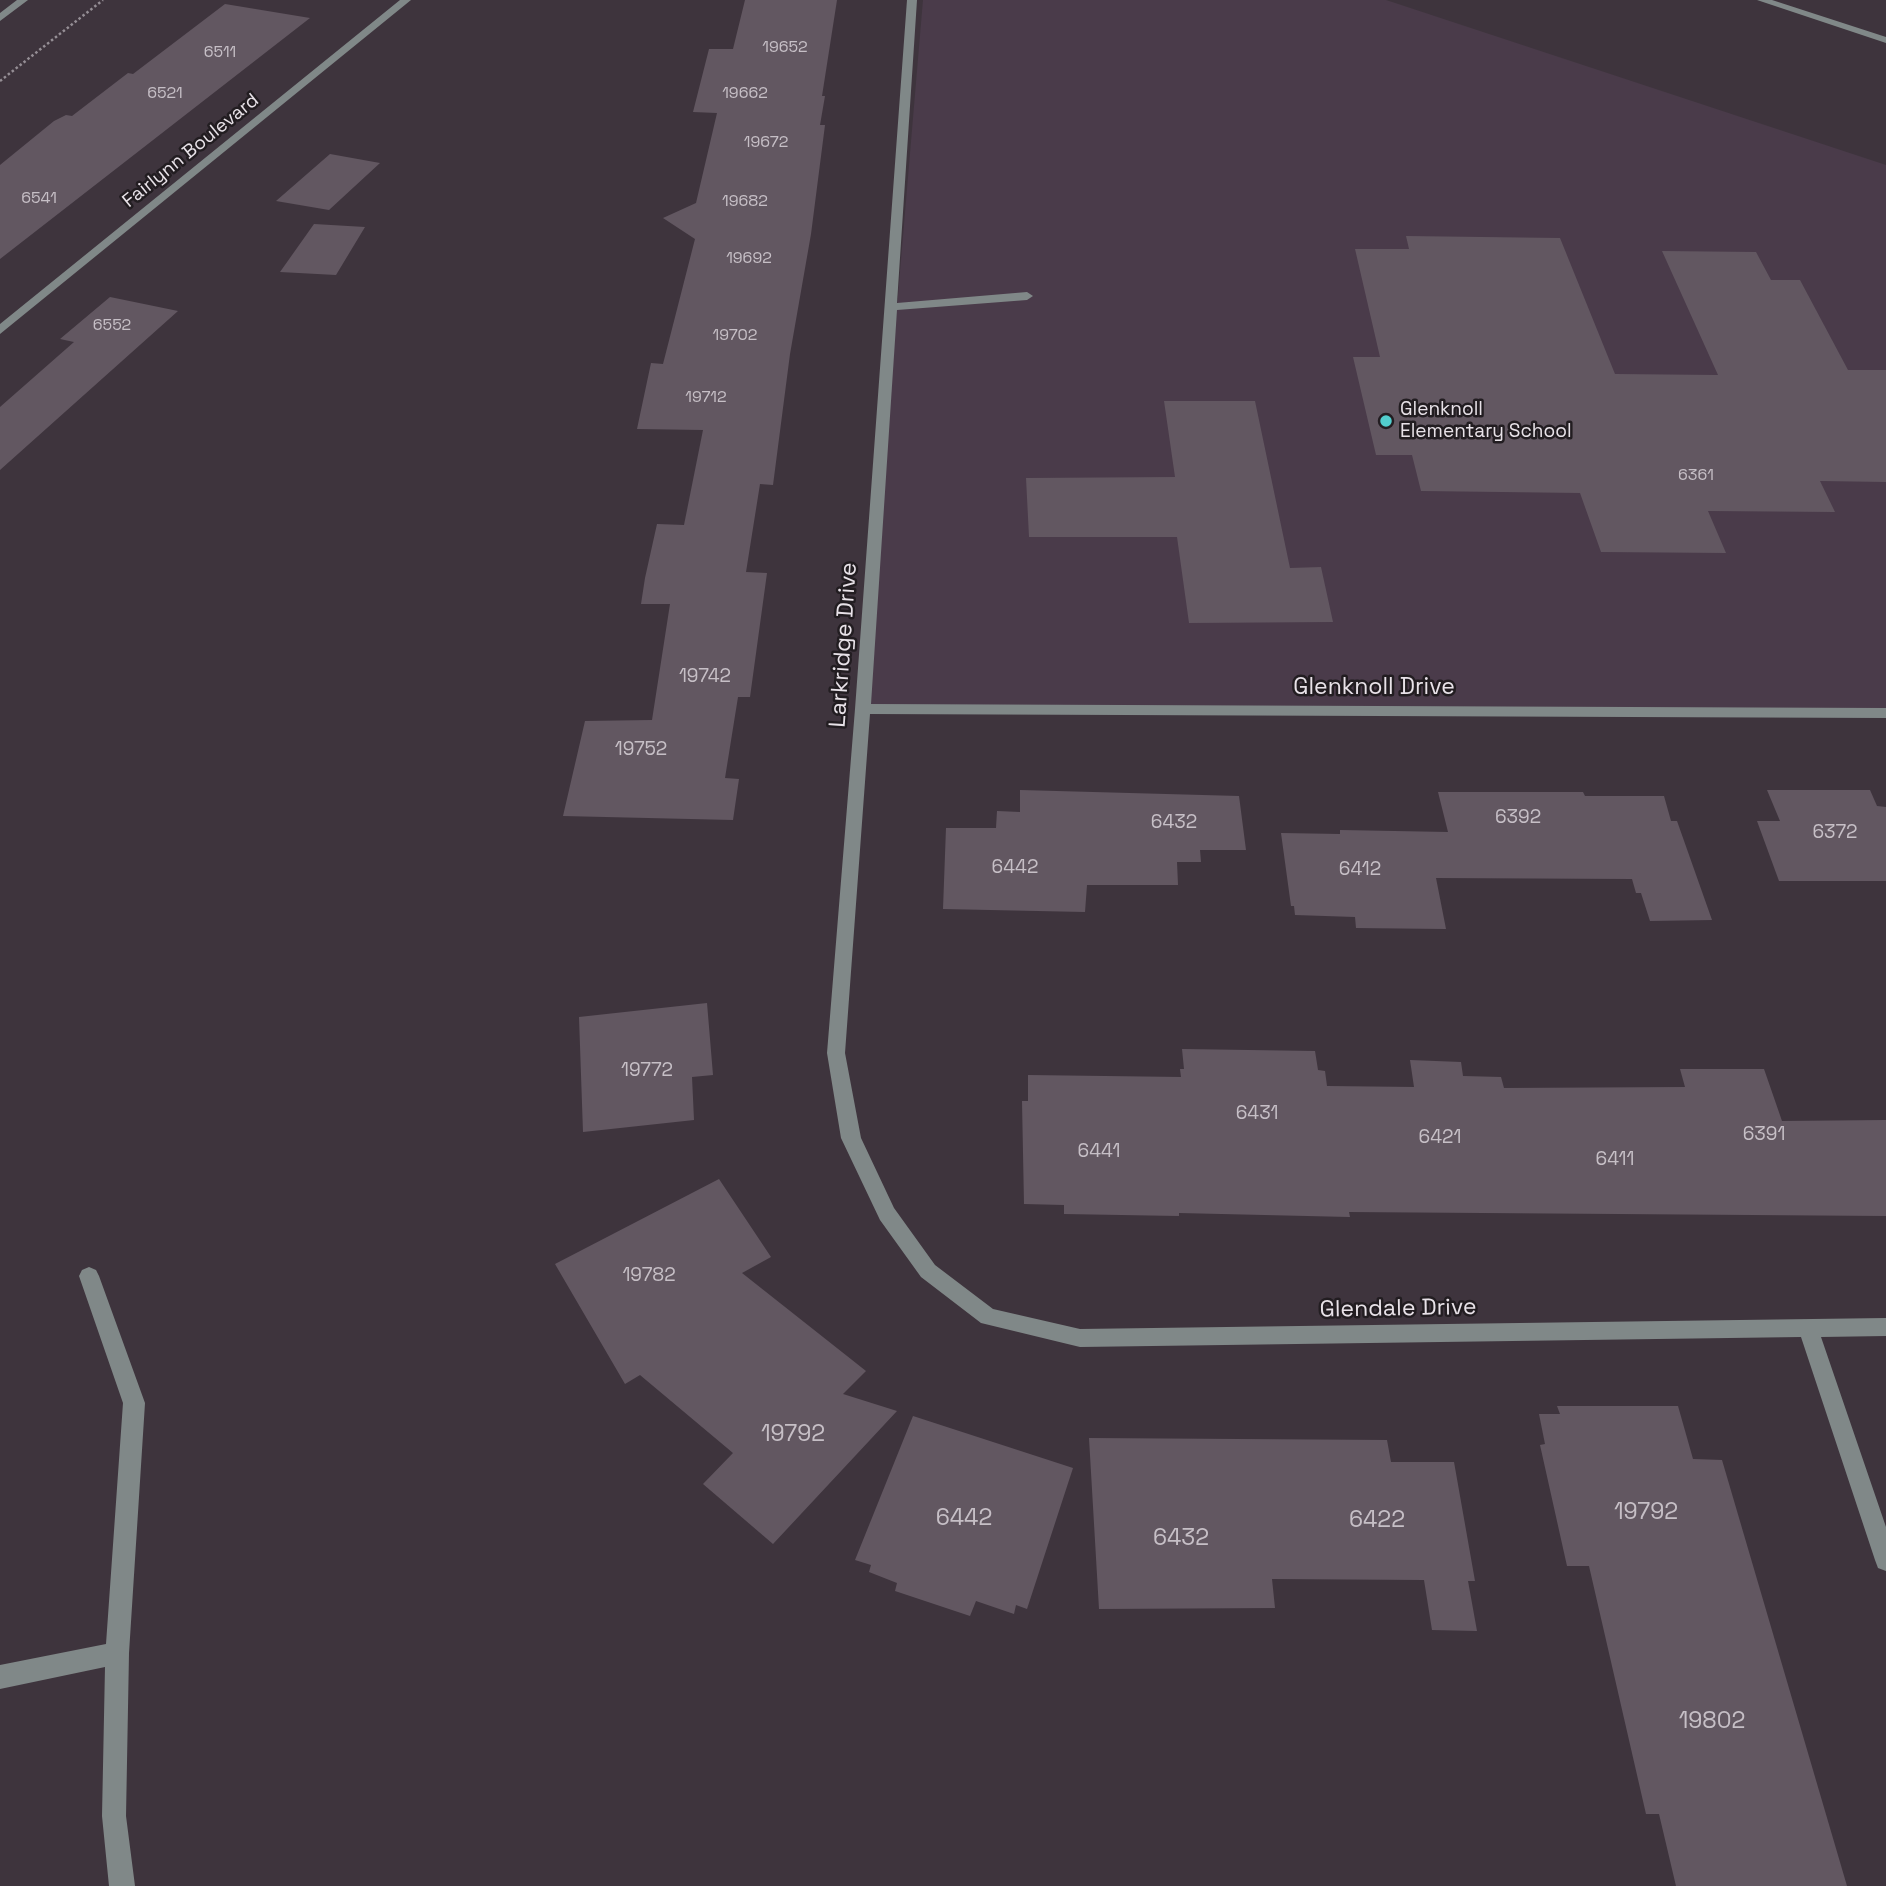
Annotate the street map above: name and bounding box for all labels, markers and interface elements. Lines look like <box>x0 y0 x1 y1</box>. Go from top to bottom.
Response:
house number: 19652 <box>762 38 808 58</box>
house number: 6511 <box>204 43 236 63</box>
house number: 6521 <box>147 84 183 104</box>
house number: 19662 <box>722 84 768 104</box>
street label: Fairlynn Boulevard <box>118 89 264 213</box>
house number: 19672 <box>744 133 788 153</box>
house number: 6541 <box>21 189 57 209</box>
house number: 19682 <box>722 192 768 212</box>
house number: 19692 <box>726 249 772 269</box>
house number: 6552 <box>93 316 131 336</box>
house number: 19702 <box>713 326 757 346</box>
house number: 19712 <box>685 388 727 408</box>
place label: Glenknoll Elementary School <box>1400 399 1572 443</box>
marker: Glenknoll Elementary School <box>1378 413 1394 429</box>
house number: 6361 <box>1678 466 1714 486</box>
street label: Larkridge Drive <box>824 562 864 728</box>
house number: 19742 <box>679 666 731 688</box>
street label: Glenknoll Drive <box>1293 674 1455 702</box>
house number: 19752 <box>615 739 667 761</box>
house number: 6392 <box>1495 807 1541 829</box>
house number: 6432 <box>1151 812 1197 834</box>
house number: 6372 <box>1812 822 1858 844</box>
house number: 6442 <box>992 857 1038 879</box>
house number: 6412 <box>1339 859 1381 881</box>
house number: 19772 <box>621 1060 673 1082</box>
house number: 6431 <box>1236 1103 1278 1125</box>
house number: 6391 <box>1743 1124 1785 1146</box>
house number: 6421 <box>1419 1127 1461 1149</box>
house number: 6441 <box>1078 1141 1120 1163</box>
house number: 6411 <box>1596 1149 1634 1171</box>
house number: 19782 <box>622 1265 676 1287</box>
street label: Glendale Drive <box>1319 1294 1477 1324</box>
house number: 19792 <box>761 1421 825 1449</box>
house number: 19792 <box>1614 1499 1678 1527</box>
house number: 6442 <box>936 1505 992 1533</box>
house number: 6422 <box>1349 1507 1405 1535</box>
house number: 6432 <box>1153 1525 1209 1553</box>
house number: 19802 <box>1679 1708 1745 1736</box>

